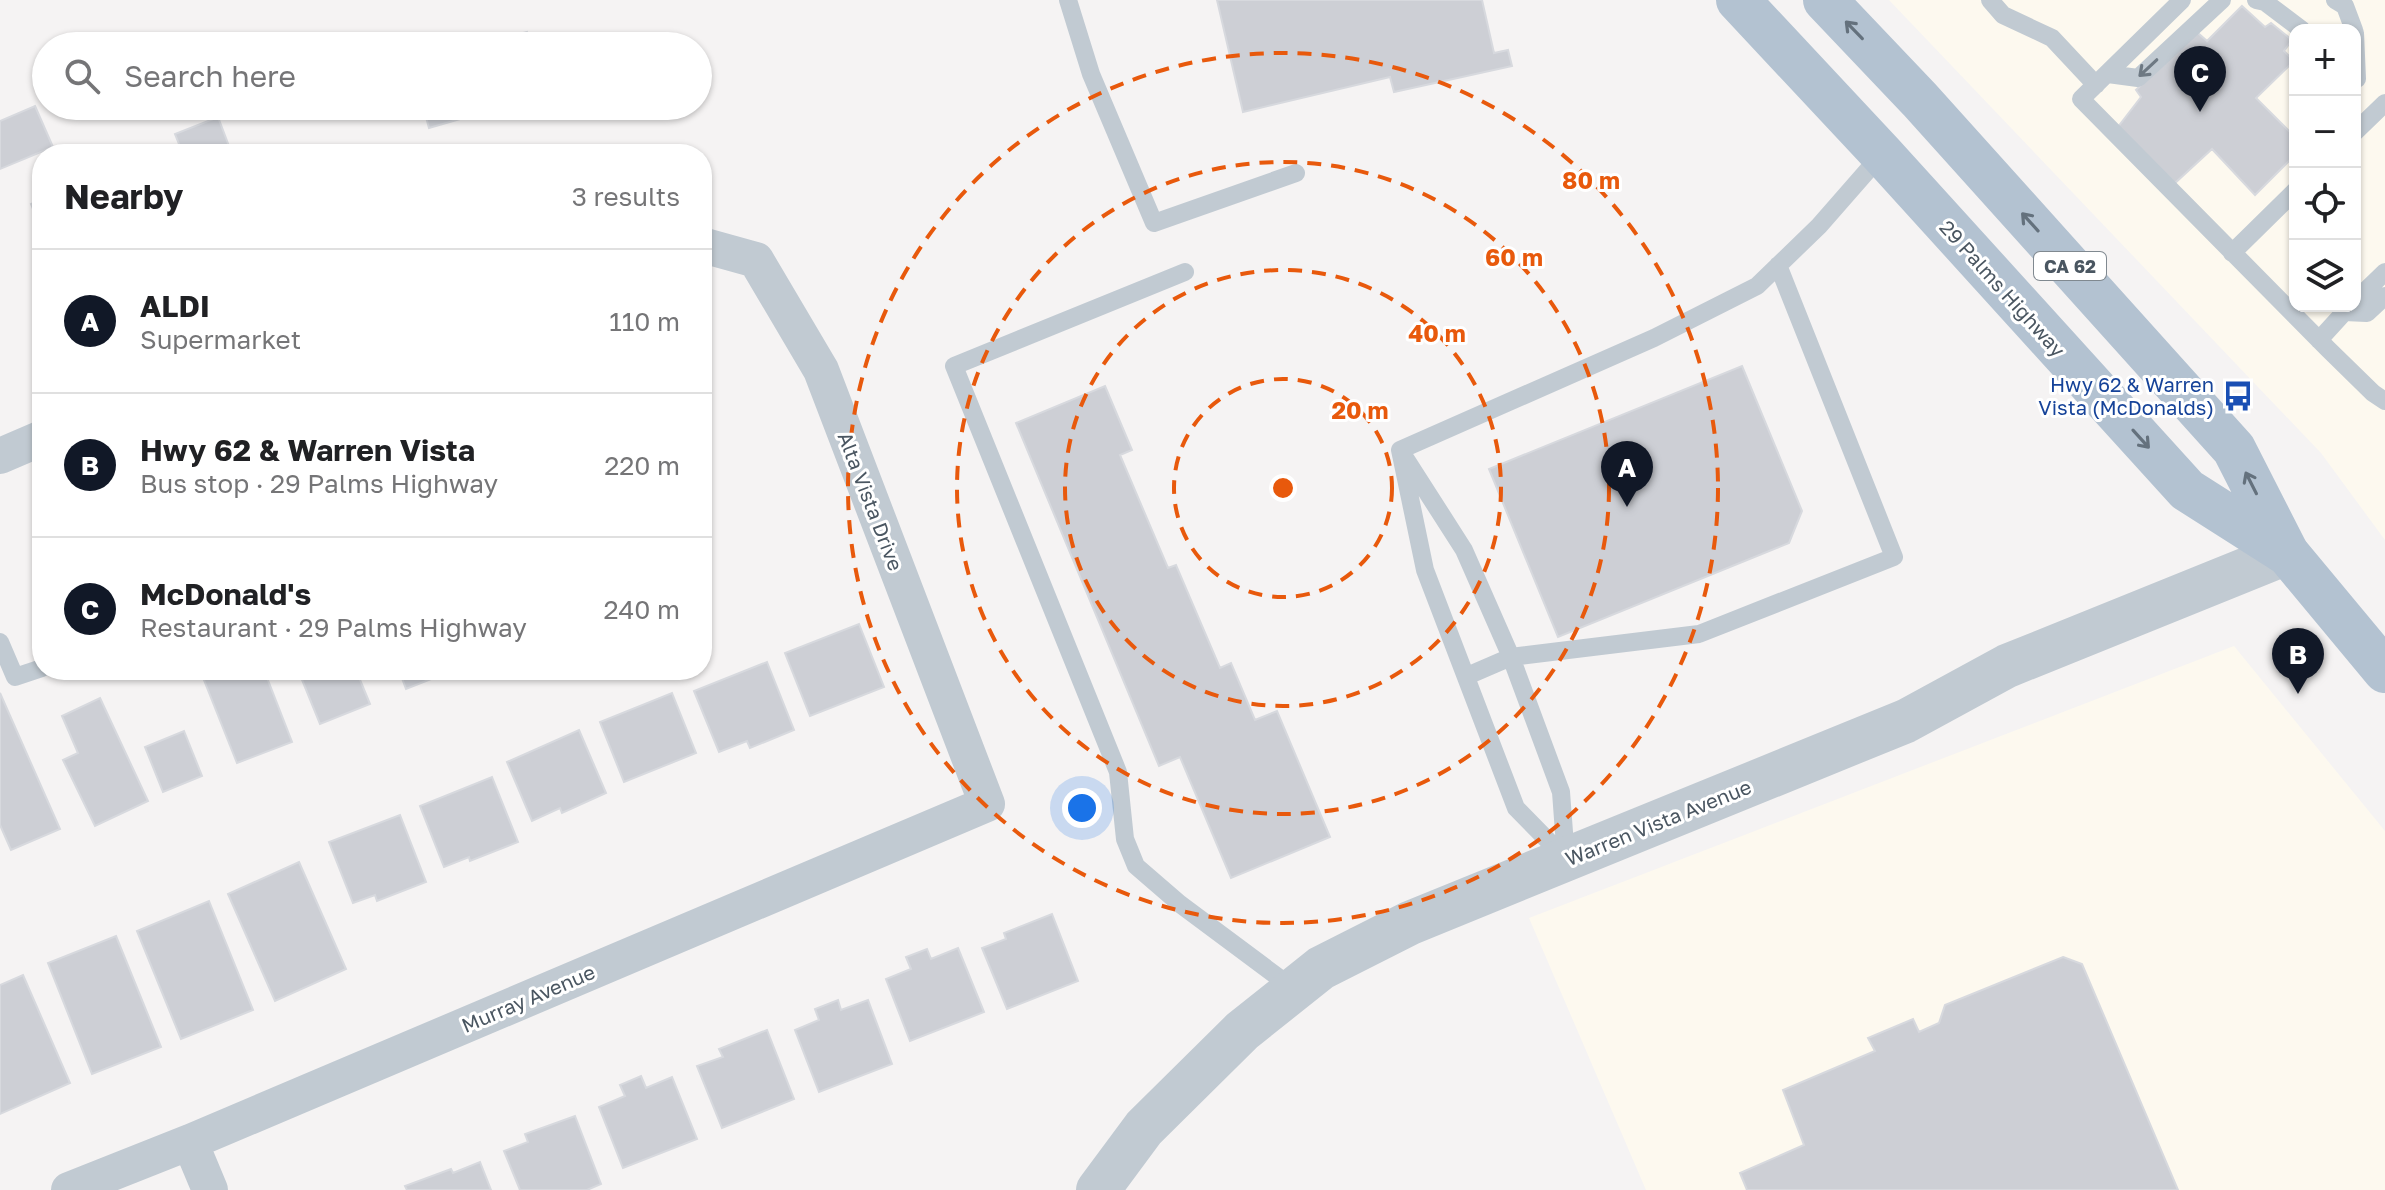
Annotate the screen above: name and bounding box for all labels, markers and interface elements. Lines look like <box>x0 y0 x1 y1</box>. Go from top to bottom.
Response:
one-way arrow <box>1845 21 1863 41</box>
map controls <box>2289 24 2361 312</box>
button: + <box>2289 24 2361 96</box>
search box <box>32 32 712 120</box>
pin: C <box>2174 46 2226 112</box>
icon: search <box>60 54 104 98</box>
text: Search here <box>124 58 296 94</box>
one-way arrow <box>2139 59 2159 77</box>
button: − <box>2289 96 2361 168</box>
text: 80 m <box>1562 165 1620 194</box>
button: locate <box>2289 168 2361 240</box>
text: Nearby <box>64 176 184 216</box>
text: 3 results <box>572 181 680 212</box>
one-way arrow <box>2021 212 2039 232</box>
street label: 29 Palms Highway <box>1935 215 2071 361</box>
button: layers <box>2289 240 2361 312</box>
text: 60 m <box>1485 242 1543 271</box>
road number: CA 62 <box>2034 252 2106 280</box>
text: ALDI <box>140 288 210 324</box>
text: A <box>81 306 99 337</box>
text: 110 m <box>609 306 680 337</box>
text: 40 m <box>1408 318 1466 347</box>
text: Supermarket <box>140 324 301 355</box>
place label: Hwy 62 & Warren Vista (McDonalds) <box>2038 372 2214 419</box>
bus stop icon: Hwy 62 & Warren Vista (McDonalds) <box>2221 379 2255 413</box>
text: 20 m <box>1331 395 1389 424</box>
street label: Alta Vista Drive <box>834 428 908 574</box>
one-way arrow <box>2132 429 2150 449</box>
text: Hwy 62 & Warren Vista <box>140 432 475 468</box>
pin: A <box>1601 441 1653 507</box>
text: B <box>81 450 99 481</box>
text: 220 m <box>604 450 680 481</box>
text: Bus stop · 29 Palms Highway <box>140 468 498 499</box>
one-way arrow <box>2243 472 2259 496</box>
centre of rings <box>1269 474 1297 502</box>
text: McDonald's <box>140 576 311 612</box>
text: C <box>81 594 99 625</box>
text: 240 m <box>603 594 680 625</box>
text: Restaurant · 29 Palms Highway <box>140 612 527 643</box>
pin: B <box>2272 628 2324 694</box>
street label: Warren Vista Avenue <box>1562 774 1754 870</box>
your location <box>1062 788 1102 828</box>
street label: Murray Avenue <box>458 959 598 1037</box>

